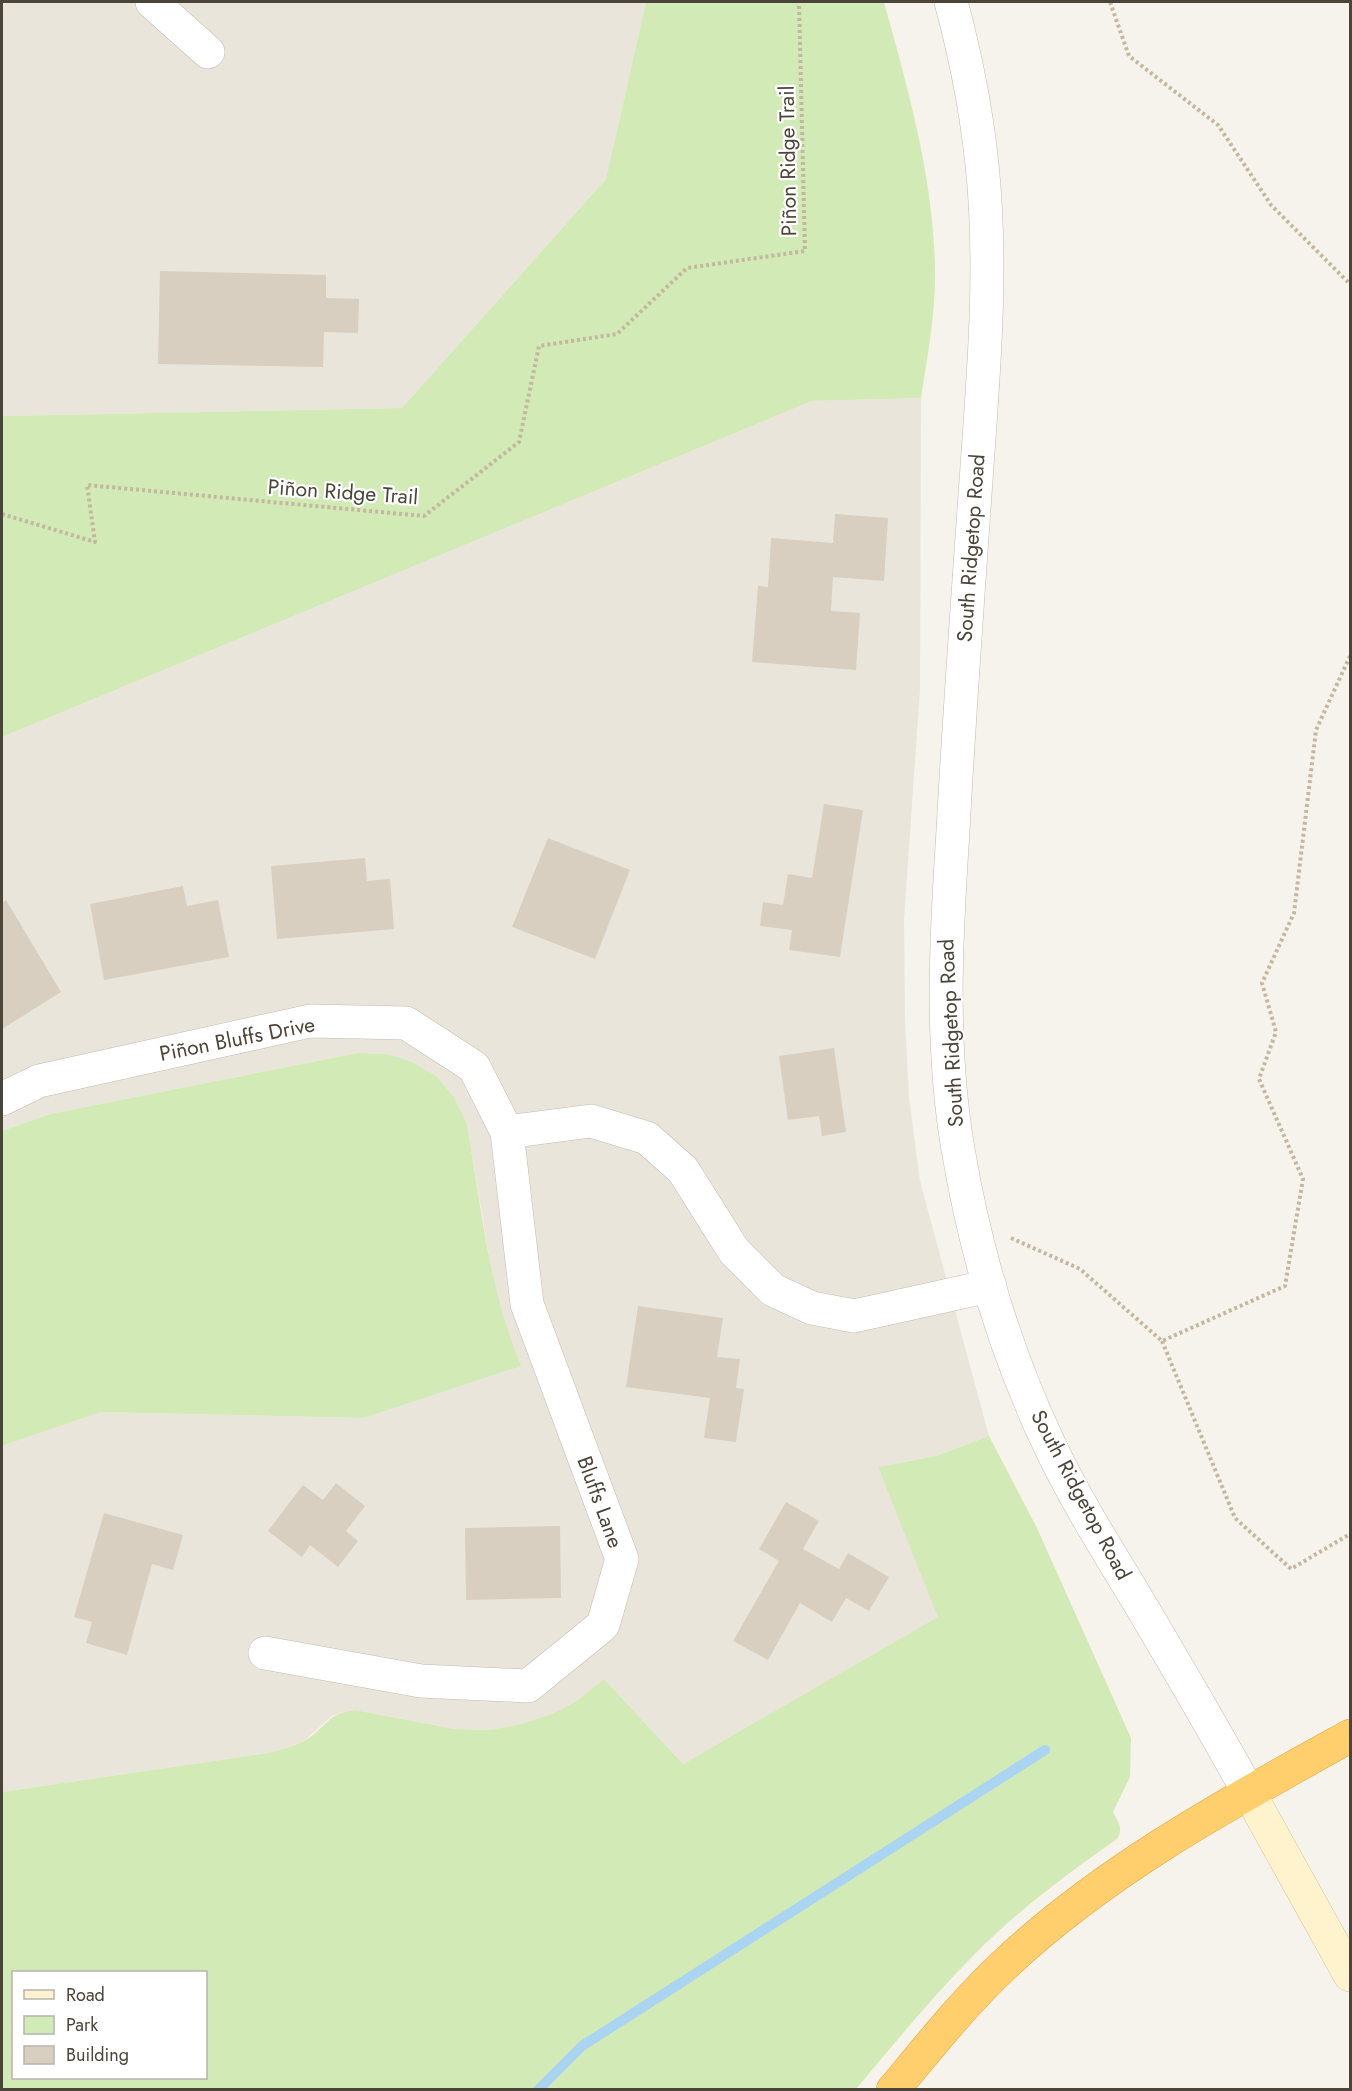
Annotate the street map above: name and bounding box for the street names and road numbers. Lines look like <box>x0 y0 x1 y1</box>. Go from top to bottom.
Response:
street label: Piñon Ridge Trail <box>772 85 804 237</box>
street label: South Ridgetop Road <box>949 453 993 643</box>
street label: Piñon Ridge Trail <box>267 472 419 512</box>
street label: South Ridgetop Road <box>931 938 971 1128</box>
street label: Piñon Bluffs Drive <box>157 1009 317 1069</box>
street label: South Ridgetop Road <box>1024 1405 1138 1585</box>
street label: Bluffs Lane <box>570 1452 631 1552</box>

